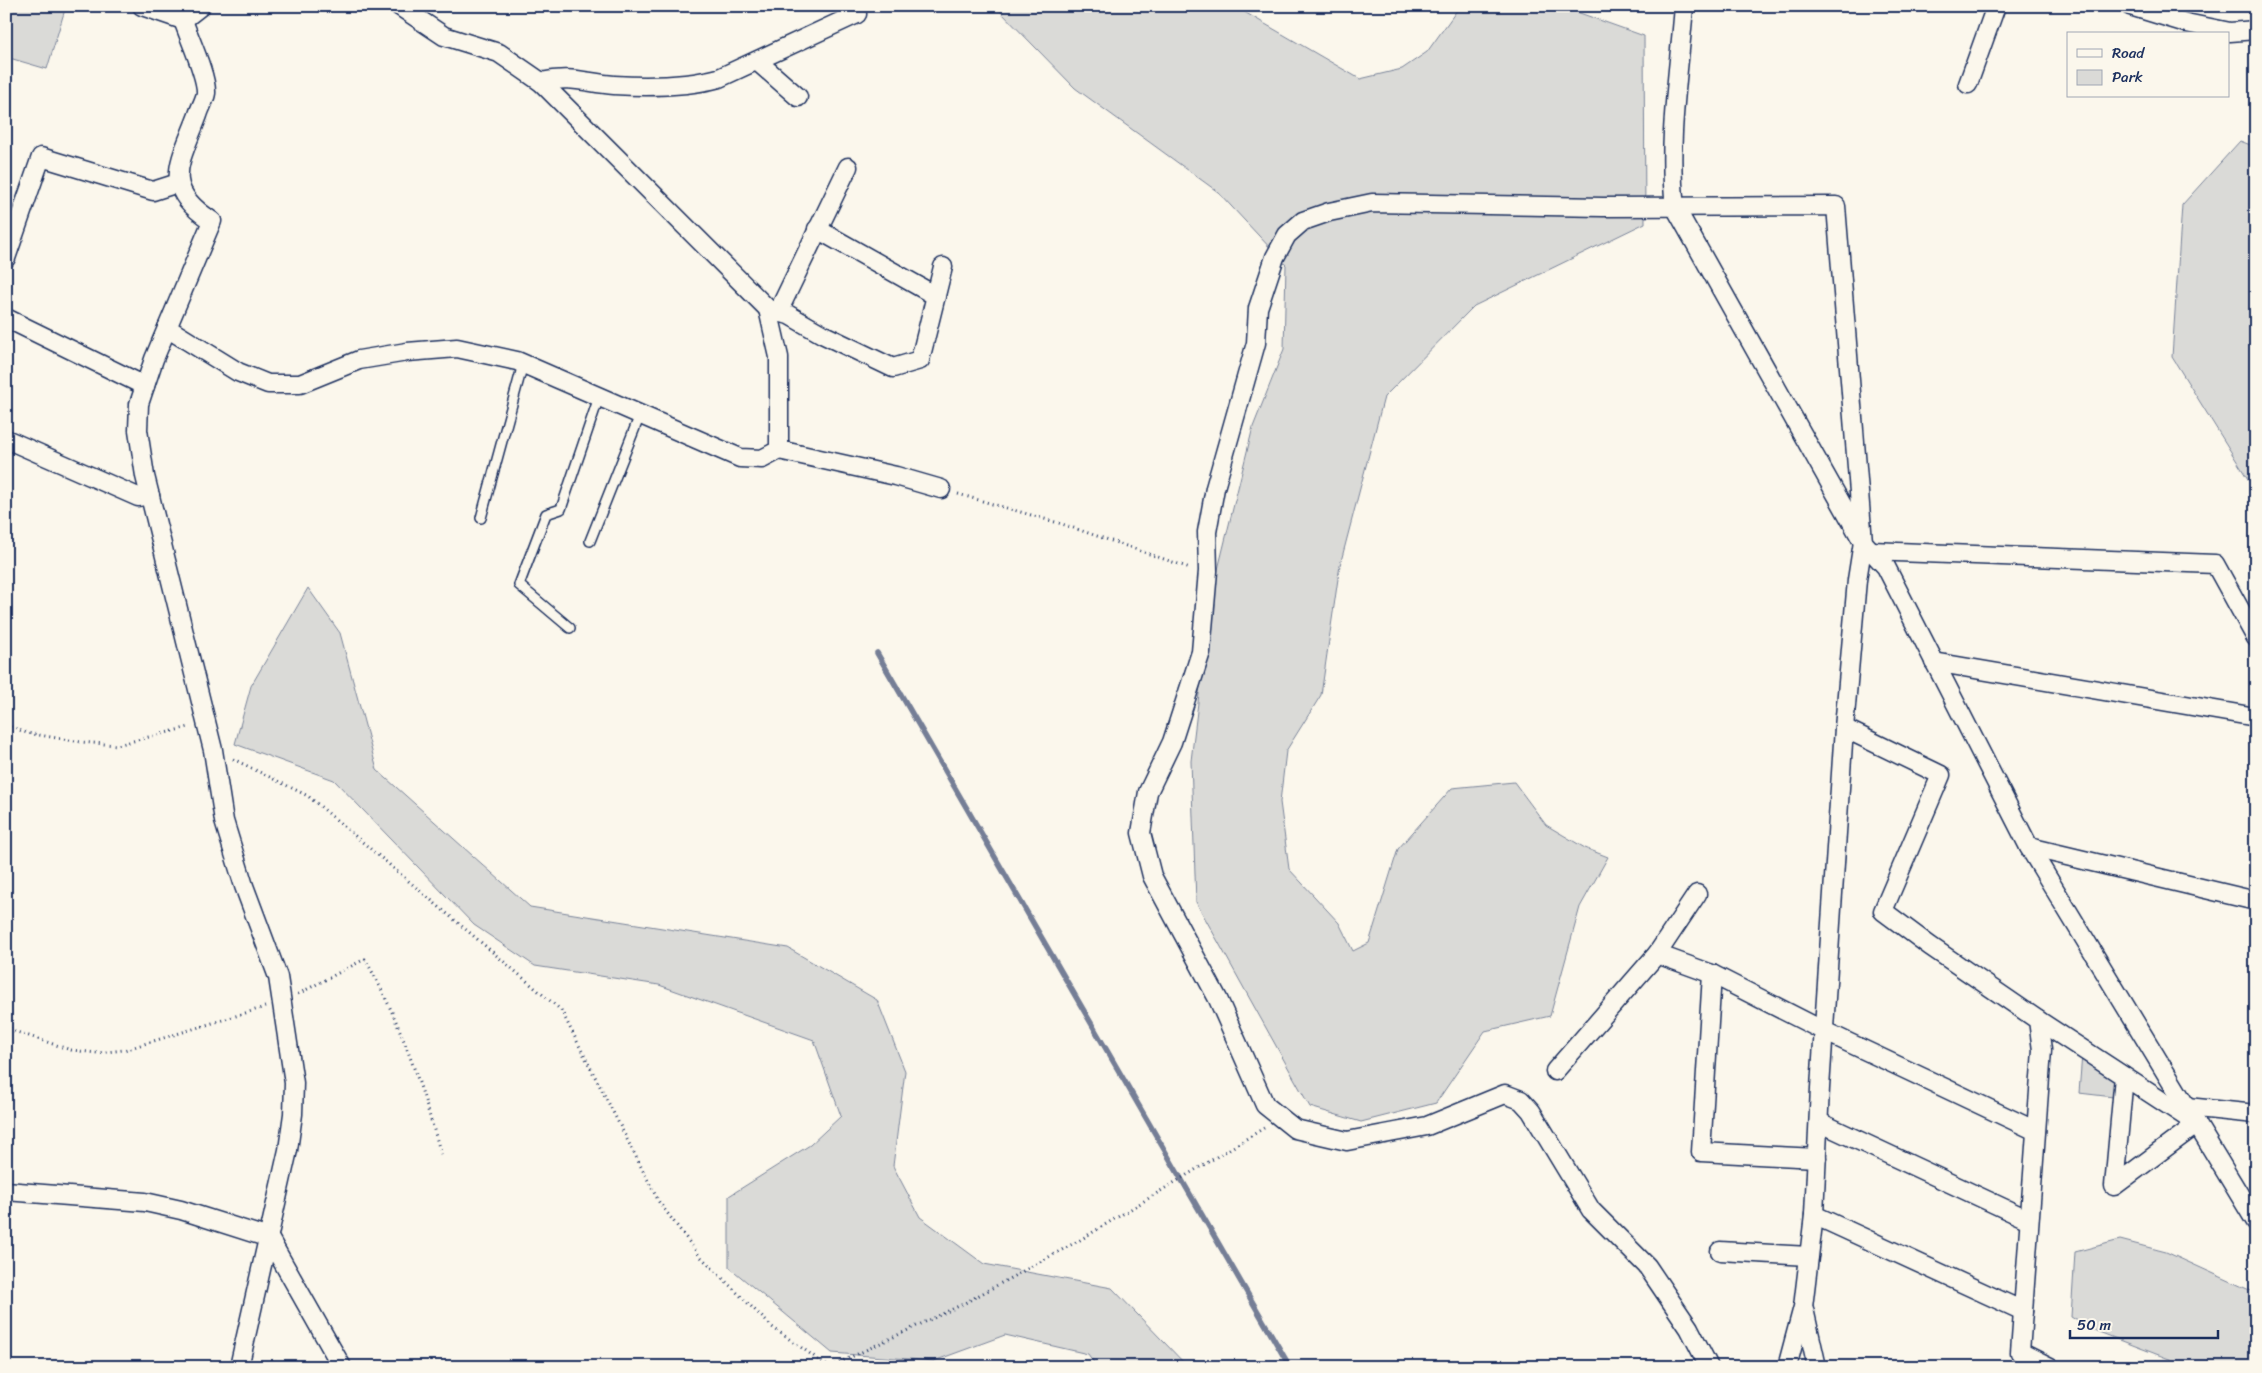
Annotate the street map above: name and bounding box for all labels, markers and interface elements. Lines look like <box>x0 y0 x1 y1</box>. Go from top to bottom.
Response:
legend <box>2067 32 2230 98</box>
text: Road <box>2112 40 2145 66</box>
text: Park <box>2112 64 2143 90</box>
scale bar <box>2070 1308 2217 1340</box>
text: 50 m <box>2077 1312 2112 1338</box>

